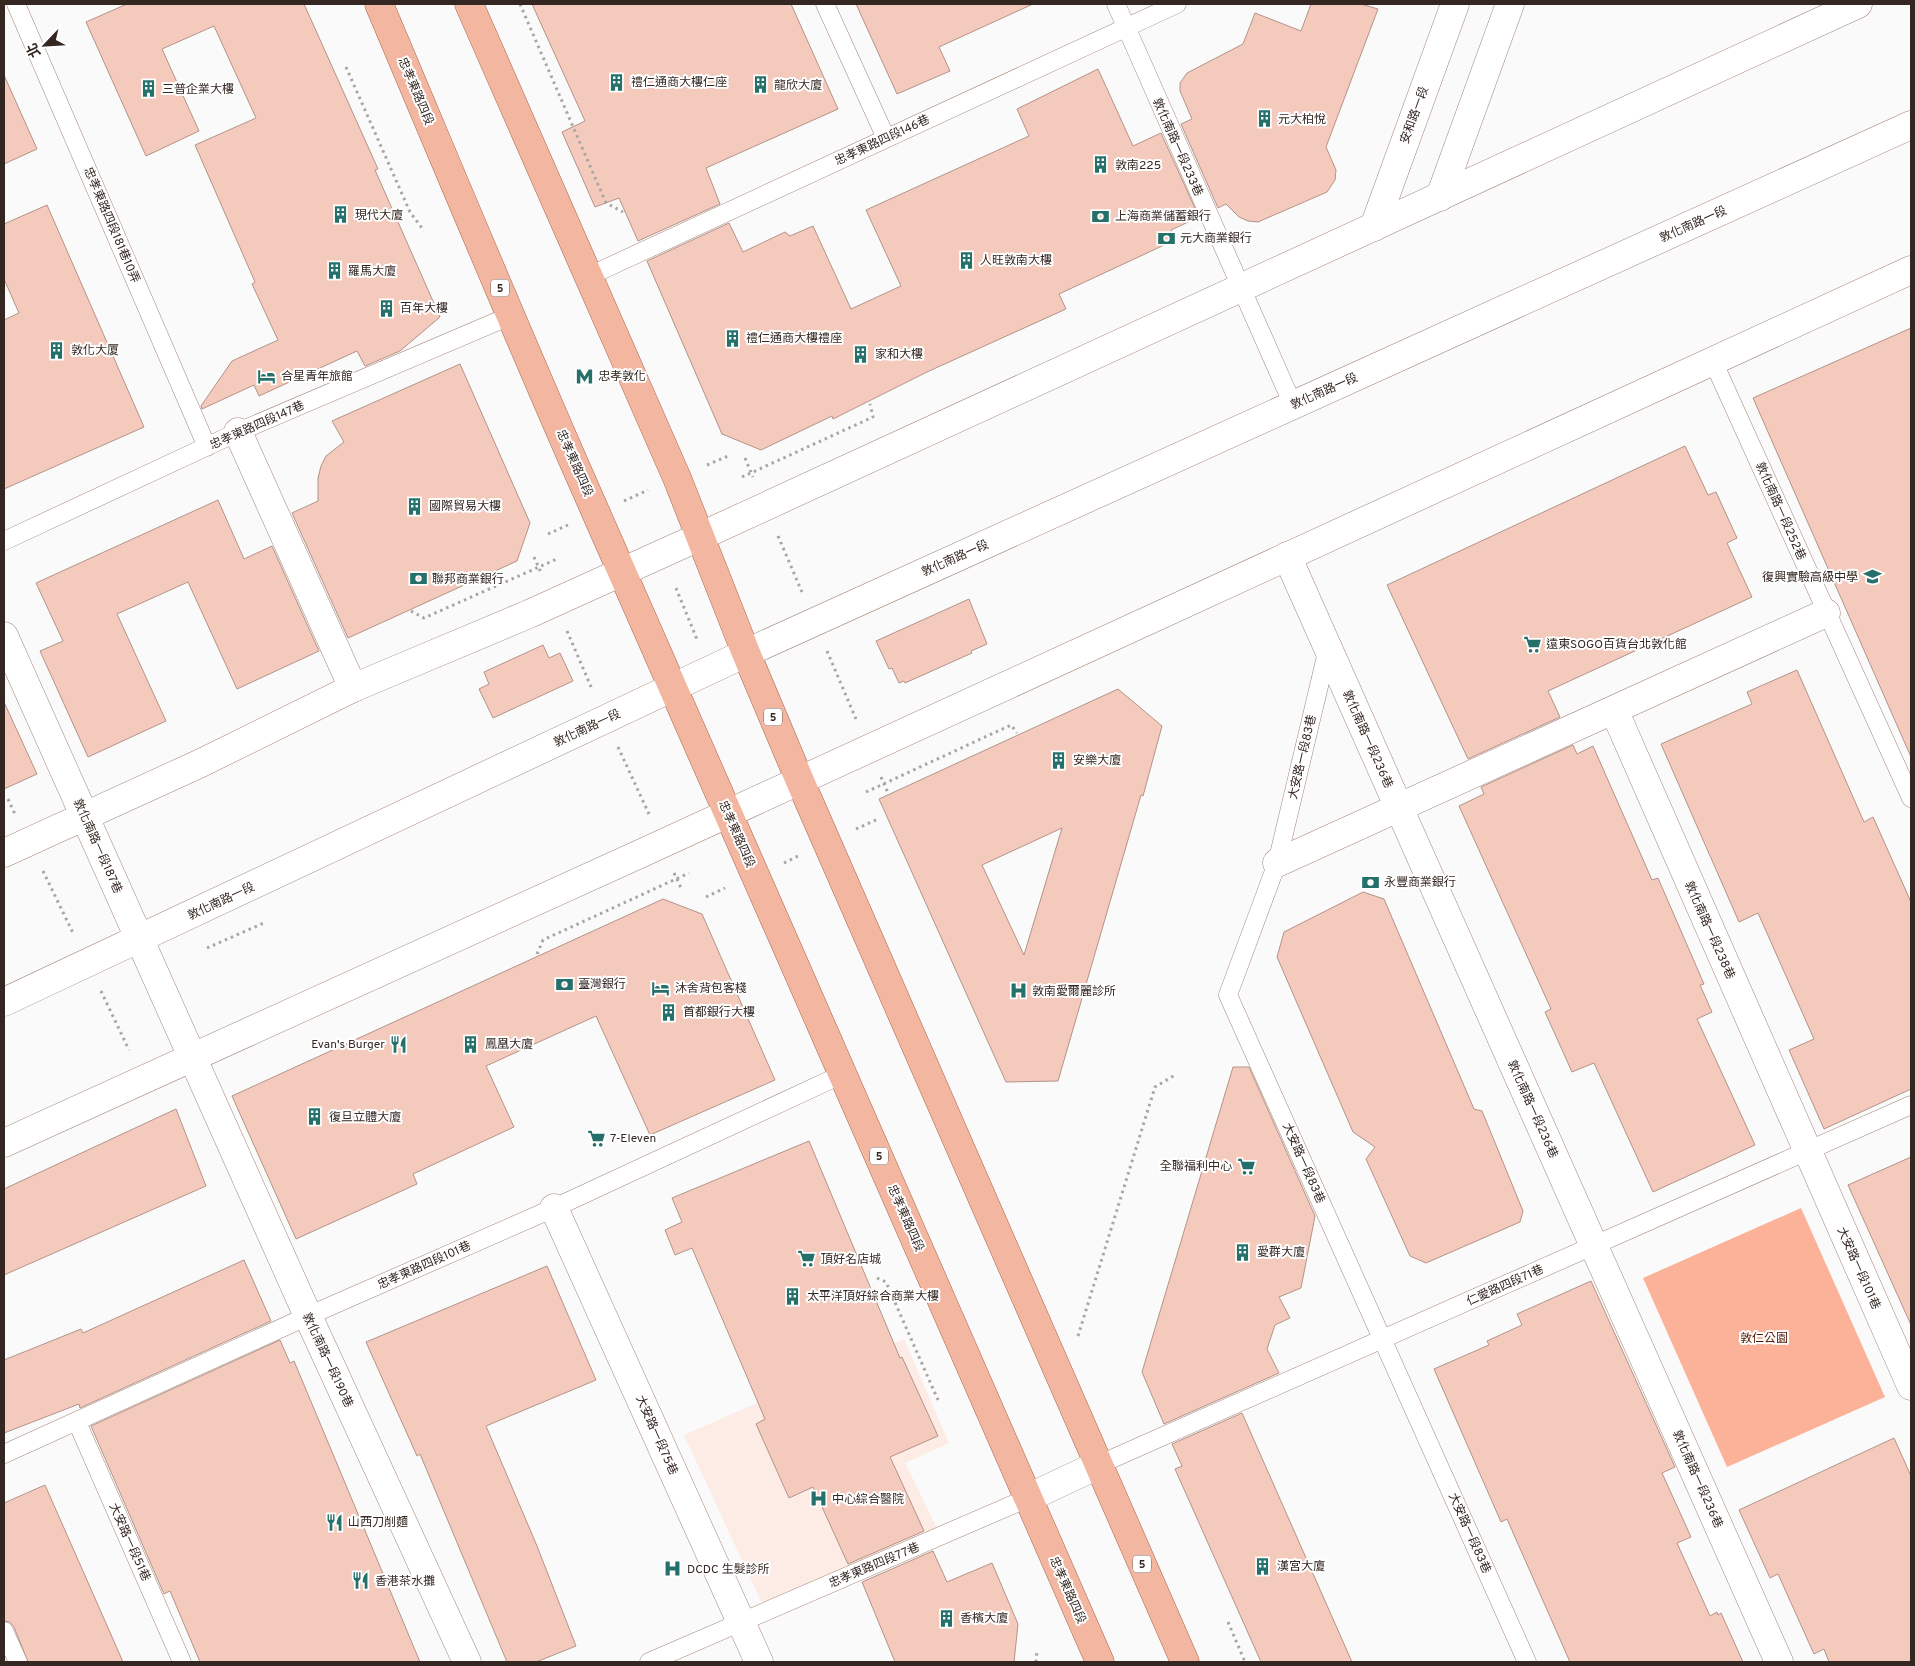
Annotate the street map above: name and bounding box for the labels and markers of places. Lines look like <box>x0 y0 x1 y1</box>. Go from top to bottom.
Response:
building icon: 禮仁通商大樓仁座 <box>607 72 627 92</box>
place label: 禮仁通商大樓仁座 <box>631 75 727 91</box>
building icon: 龍欣大廈 <box>750 75 770 95</box>
place label: 龍欣大廈 <box>774 78 822 94</box>
building icon: 三普企業大樓 <box>138 79 158 99</box>
place label: 三普企業大樓 <box>162 82 234 98</box>
building icon: 元大柏悅 <box>1254 109 1274 129</box>
place label: 元大柏悅 <box>1278 112 1326 128</box>
building icon: 敦南225 <box>1091 155 1111 175</box>
place label: 敦南225 <box>1115 158 1161 174</box>
building icon: 現代大廈 <box>331 205 351 225</box>
bank icon: 上海商業儲蓄銀行 <box>1091 206 1111 226</box>
place label: 現代大廈 <box>355 208 403 224</box>
place label: 上海商業儲蓄銀行 <box>1115 209 1211 225</box>
bank icon: 元大商業銀行 <box>1156 228 1176 248</box>
place label: 元大商業銀行 <box>1180 231 1252 247</box>
building icon: 人旺敦南大樓 <box>956 250 976 270</box>
place label: 人旺敦南大樓 <box>980 253 1052 269</box>
building icon: 羅馬大廈 <box>324 261 344 281</box>
place label: 羅馬大廈 <box>348 264 396 280</box>
building icon: 百年大樓 <box>376 298 396 318</box>
place label: 百年大樓 <box>400 301 448 317</box>
building icon: 禮仁通商大樓禮座 <box>722 328 742 348</box>
place label: 禮仁通商大樓禮座 <box>746 331 842 347</box>
building icon: 敦化大厦 <box>47 340 67 360</box>
place label: 敦化大厦 <box>71 343 119 359</box>
building icon: 家和大樓 <box>851 344 871 364</box>
place label: 家和大樓 <box>875 347 923 363</box>
hotel icon: 合星青年旅館 <box>257 366 277 386</box>
metro station icon: 忠孝敦化 <box>574 366 594 386</box>
place label: 合星青年旅館 <box>281 369 353 385</box>
place label: 忠孝敦化 <box>598 369 646 385</box>
building icon: 國際貿易大樓 <box>405 496 425 516</box>
place label: 國際貿易大樓 <box>429 499 501 515</box>
school or university icon: 復興實驗高級中學 <box>1862 567 1882 587</box>
bank icon: 聯邦商業銀行 <box>408 569 428 589</box>
place label: 復興實驗高級中學 <box>1762 570 1858 586</box>
place label: 聯邦商業銀行 <box>432 572 504 588</box>
supermarket icon: 遠東SOGO百貨台北敦化館 <box>1522 634 1542 654</box>
place label: 遠東SOGO百貨台北敦化館 <box>1546 637 1687 653</box>
building icon: 安樂大廈 <box>1049 750 1069 770</box>
place label: 安樂大廈 <box>1073 753 1121 769</box>
bank icon: 永豐商業銀行 <box>1360 872 1380 892</box>
place label: 永豐商業銀行 <box>1384 875 1456 891</box>
bank icon: 臺灣銀行 <box>554 974 574 994</box>
place label: 臺灣銀行 <box>578 977 626 993</box>
hotel icon: 沐舍背包客棧 <box>651 978 671 998</box>
place label: 沐舍背包客棧 <box>675 981 747 997</box>
hospital icon: 敦南愛爾麗診所 <box>1008 981 1028 1001</box>
place label: 敦南愛爾麗診所 <box>1032 984 1116 1000</box>
building icon: 首都銀行大樓 <box>659 1002 679 1022</box>
place label: 首都銀行大樓 <box>683 1005 755 1021</box>
restaurant icon: Evan's Burger <box>389 1034 409 1054</box>
building icon: 鳳凰大廈 <box>461 1034 481 1054</box>
place label: Evan's Burger <box>311 1037 385 1053</box>
place label: 鳳凰大廈 <box>485 1037 533 1053</box>
building icon: 復旦立體大廈 <box>305 1107 325 1127</box>
place label: 復旦立體大廈 <box>329 1110 401 1126</box>
supermarket icon: 7-Eleven <box>586 1128 606 1148</box>
place label: 7-Eleven <box>610 1131 656 1147</box>
supermarket icon: 全聯福利中心 <box>1236 1156 1256 1176</box>
place label: 全聯福利中心 <box>1160 1159 1232 1175</box>
building icon: 愛群大廈 <box>1233 1242 1253 1262</box>
place label: 愛群大廈 <box>1257 1245 1305 1261</box>
supermarket icon: 頂好名店城 <box>797 1249 817 1269</box>
place label: 頂好名店城 <box>821 1252 881 1268</box>
building icon: 太平洋頂好綜合商業大樓 <box>783 1286 803 1306</box>
place label: 太平洋頂好綜合商業大樓 <box>807 1289 939 1305</box>
hospital icon: 中心綜合醫院 <box>808 1489 828 1509</box>
place label: 中心綜合醫院 <box>832 1492 904 1508</box>
restaurant icon: 山西刀削麵 <box>324 1512 344 1532</box>
place label: 山西刀削麵 <box>348 1515 408 1531</box>
building icon: 漢宮大廈 <box>1253 1556 1273 1576</box>
hospital icon: DCDC 生髮診所 <box>663 1559 683 1579</box>
place label: 漢宮大廈 <box>1277 1559 1325 1575</box>
place label: DCDC 生髮診所 <box>687 1562 770 1578</box>
restaurant icon: 香港茶水攤 <box>351 1571 371 1591</box>
place label: 香港茶水攤 <box>375 1574 435 1590</box>
building icon: 香檳大廈 <box>936 1608 956 1628</box>
place label: 香檳大廈 <box>960 1611 1008 1627</box>

